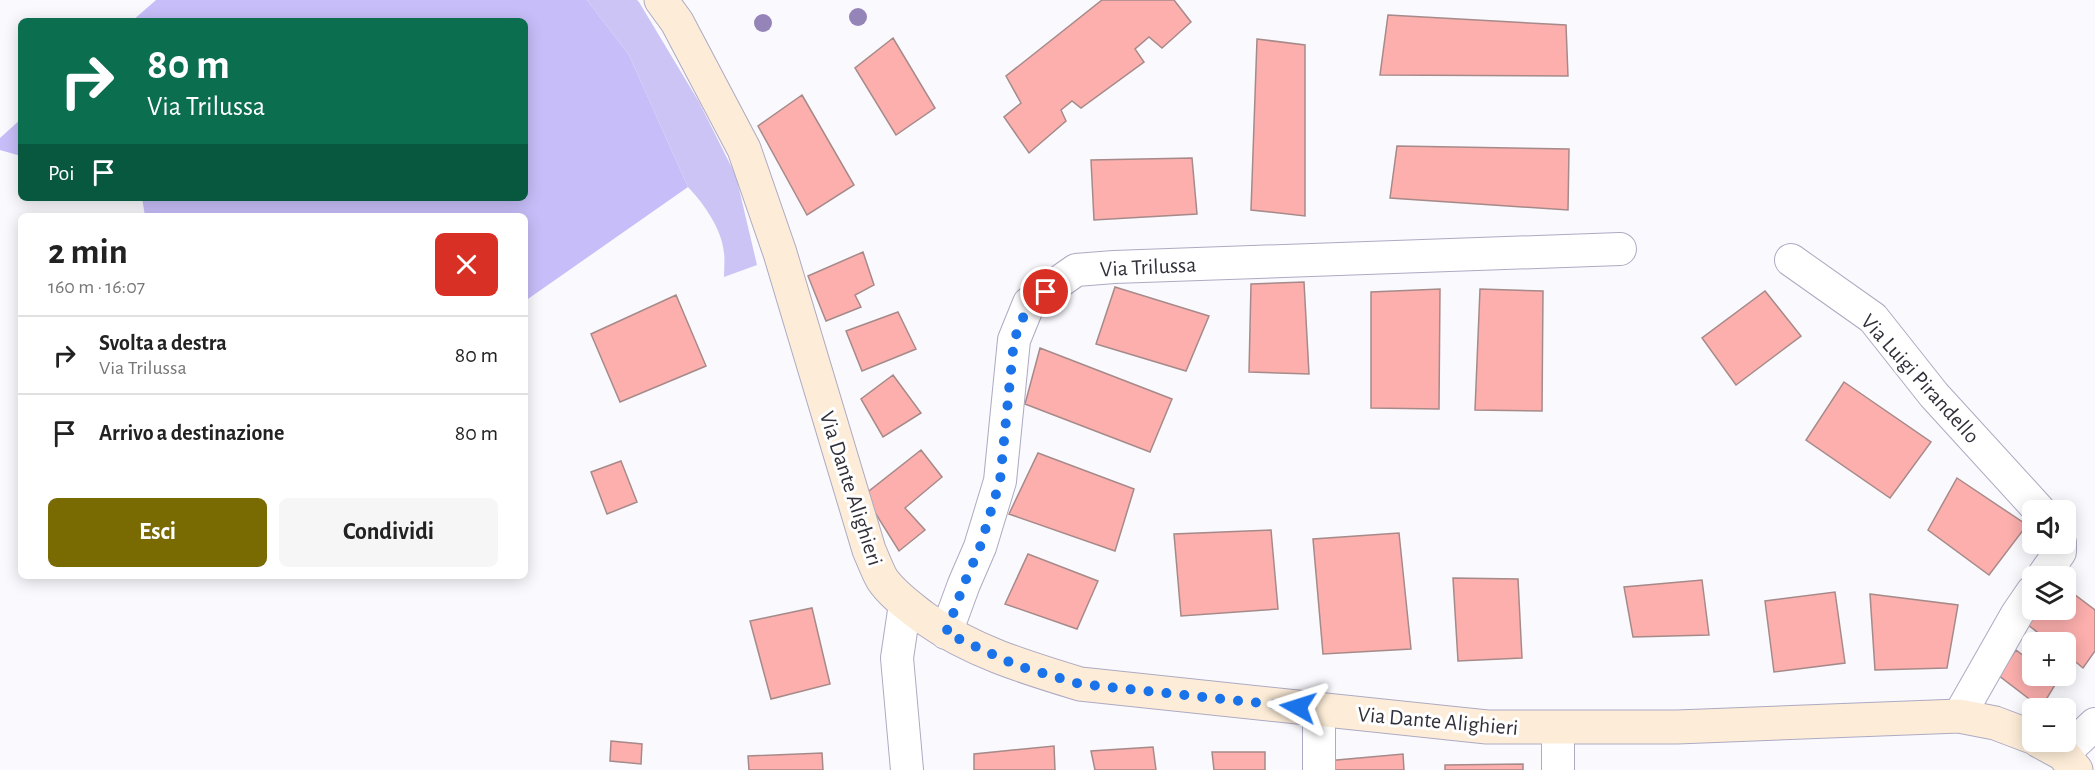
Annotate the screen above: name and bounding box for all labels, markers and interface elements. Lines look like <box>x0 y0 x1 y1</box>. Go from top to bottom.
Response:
icon: right <box>48 42 126 120</box>
text: 80 m <box>147 44 230 86</box>
text: Via Trilussa <box>147 93 265 120</box>
icon: arrive <box>87 156 120 189</box>
text: Poi <box>48 162 75 184</box>
button: close <box>435 233 498 296</box>
text: 2 min <box>48 234 128 270</box>
street label: Via Trilussa <box>1099 253 1197 281</box>
pin <box>1020 266 1071 317</box>
icon: arrive <box>1029 275 1062 308</box>
text: 160 m · 16:07 <box>48 277 145 297</box>
street label: Via Luigi Pirandello <box>1857 310 1984 447</box>
text: Svolta a destra <box>99 332 227 354</box>
icon: right <box>48 339 81 372</box>
text: 80 m <box>455 344 498 366</box>
text: Via Trilussa <box>99 358 187 378</box>
street label: Via Dante Alighieri <box>816 408 886 568</box>
icon: arrive <box>48 417 81 450</box>
text: Arrivo a destinazione <box>99 422 284 444</box>
text: 80 m <box>455 422 498 444</box>
button: Esci <box>48 498 267 567</box>
button: Condividi <box>279 498 498 567</box>
map controls <box>2022 500 2076 752</box>
button: sound <box>2022 500 2076 554</box>
button: layers <box>2022 566 2076 620</box>
button: + <box>2022 632 2076 686</box>
position arrow <box>1266 675 1330 739</box>
button: − <box>2022 698 2076 752</box>
street label: Via Dante Alighieri <box>1357 703 1519 739</box>

